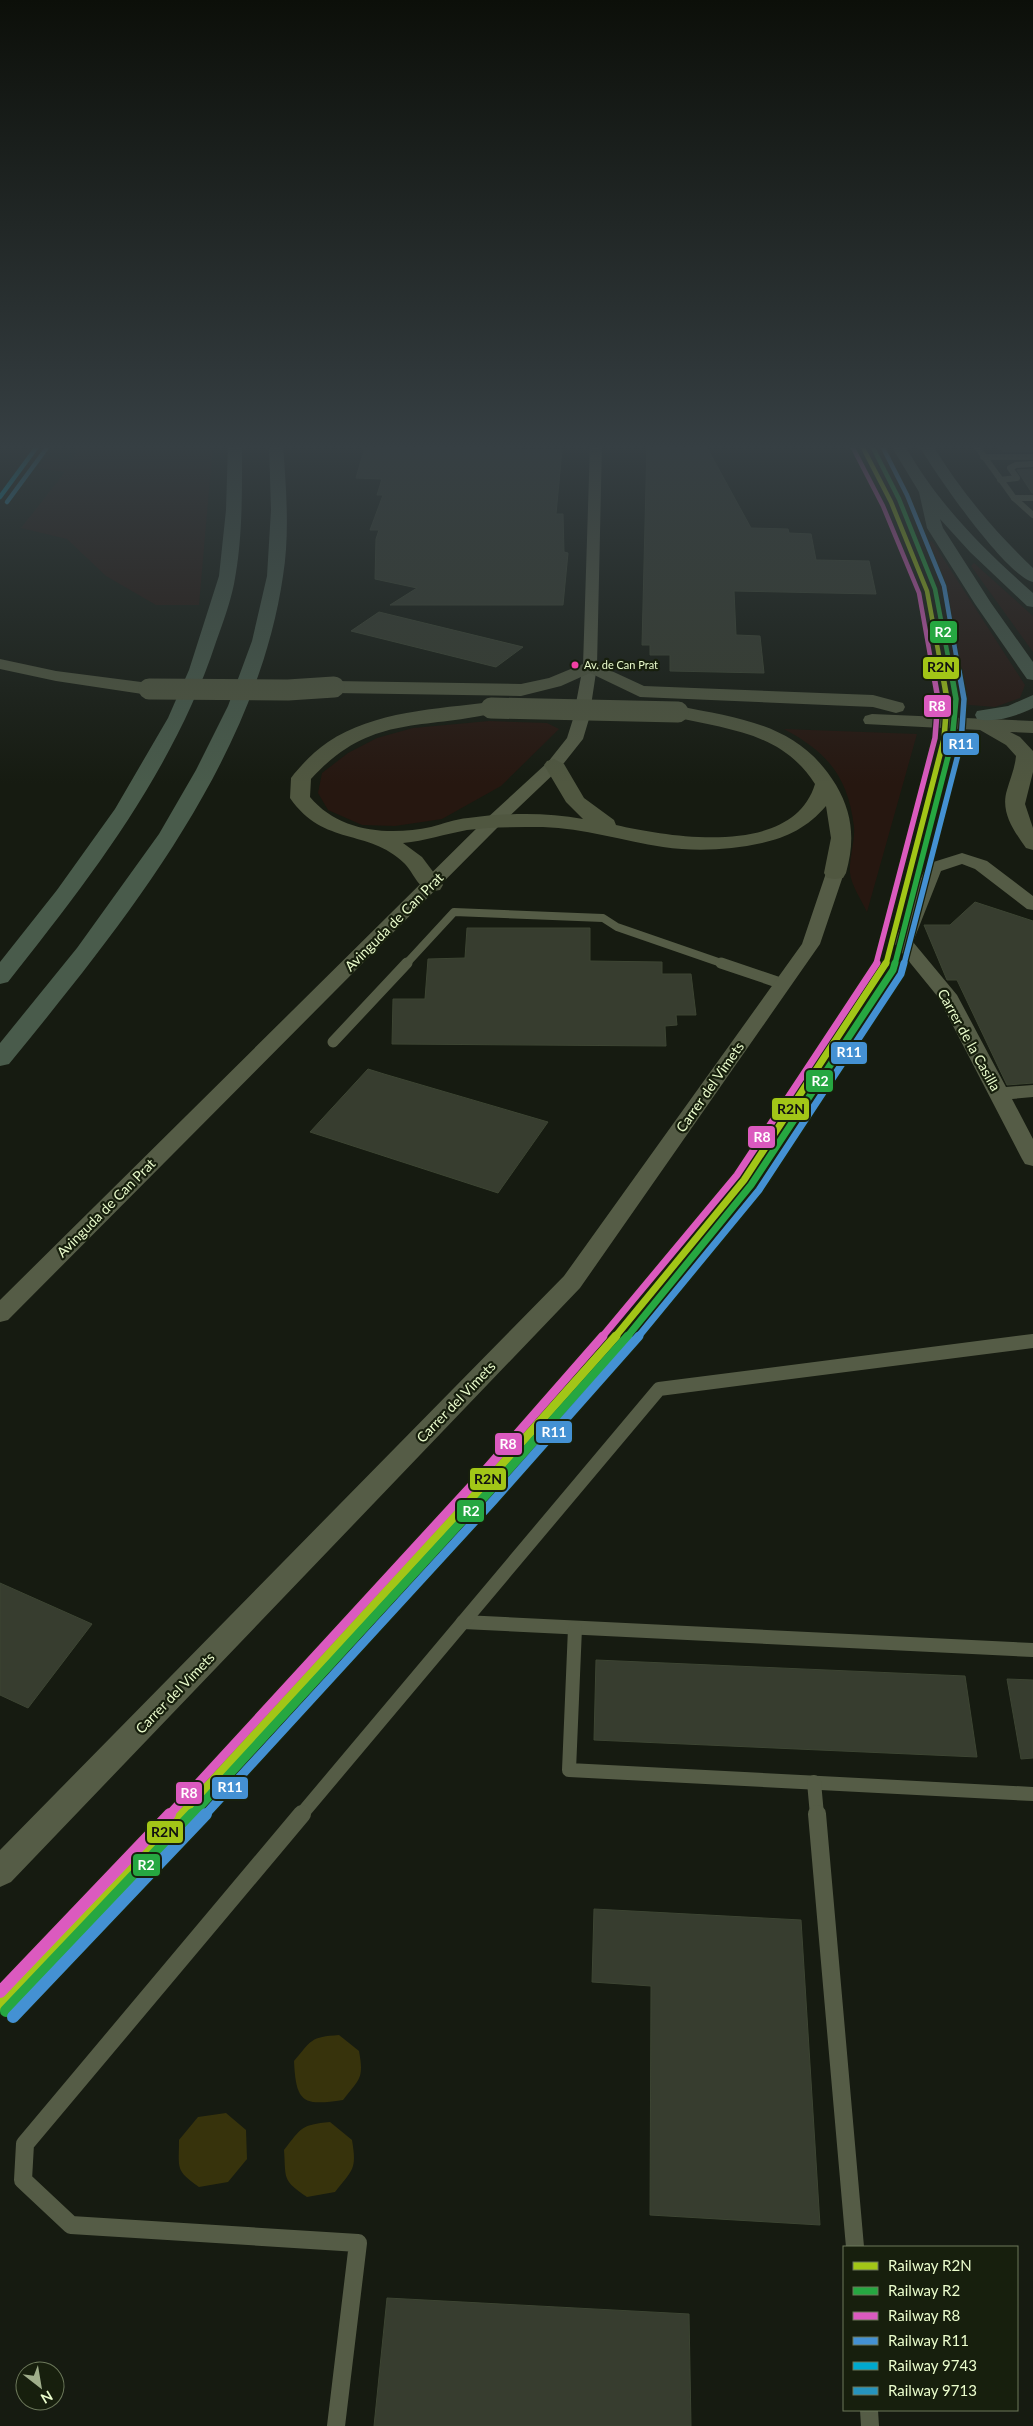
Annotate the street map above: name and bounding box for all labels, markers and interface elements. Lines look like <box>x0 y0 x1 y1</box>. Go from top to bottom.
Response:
line badge: R2 <box>929 620 958 644</box>
text: R2 <box>934 623 952 640</box>
line badge: R2N <box>922 656 960 680</box>
place label: Av. de Can Prat <box>584 658 658 671</box>
text: R2N <box>927 658 955 675</box>
marker: Av. de Can Prat <box>570 660 580 670</box>
line badge: R8 <box>923 694 952 718</box>
text: R8 <box>928 697 946 714</box>
line badge: R11 <box>942 732 980 756</box>
text: R11 <box>948 735 974 752</box>
street label: Avinguda de Can Prat <box>341 869 446 974</box>
street label: Carrer de la Casilla <box>934 986 1005 1094</box>
street label: Carrer del Vimets <box>672 1038 747 1135</box>
line badge: R11 <box>830 1041 868 1065</box>
text: R11 <box>836 1043 862 1060</box>
line badge: R2 <box>805 1069 834 1093</box>
text: R2 <box>811 1072 829 1089</box>
line badge: R2N <box>771 1097 810 1121</box>
text: R2N <box>777 1100 805 1117</box>
line badge: R8 <box>747 1125 776 1149</box>
text: R8 <box>753 1128 771 1145</box>
street label: Avinguda de Can Prat <box>53 1155 158 1260</box>
street label: Carrer del Vimets <box>413 1357 499 1446</box>
line badge: R11 <box>535 1420 573 1444</box>
text: R11 <box>541 1423 567 1440</box>
line badge: R8 <box>494 1432 523 1456</box>
text: R8 <box>499 1435 517 1452</box>
line badge: R2N <box>469 1467 507 1491</box>
text: R2N <box>474 1470 502 1487</box>
line badge: R2 <box>456 1499 485 1523</box>
text: R2 <box>462 1502 480 1519</box>
street label: Carrer del Vimets <box>132 1648 218 1737</box>
line badge: R11 <box>211 1776 249 1800</box>
text: R11 <box>217 1778 243 1795</box>
line badge: R8 <box>175 1781 203 1805</box>
text: R8 <box>180 1784 198 1801</box>
line badge: R2N <box>146 1820 184 1844</box>
text: R2N <box>151 1823 179 1840</box>
line badge: R2 <box>132 1853 161 1877</box>
text: R2 <box>137 1856 155 1873</box>
legend <box>843 2246 1018 2411</box>
text: Railway R2N <box>888 2256 972 2274</box>
text: Railway R2 <box>888 2281 960 2299</box>
text: Railway R8 <box>888 2306 960 2324</box>
text: Railway R11 <box>888 2331 969 2349</box>
text: Railway 9743 <box>888 2356 977 2374</box>
north arrow <box>15 2361 65 2411</box>
text: Railway 9713 <box>888 2381 977 2399</box>
text: N <box>38 2388 56 2408</box>

